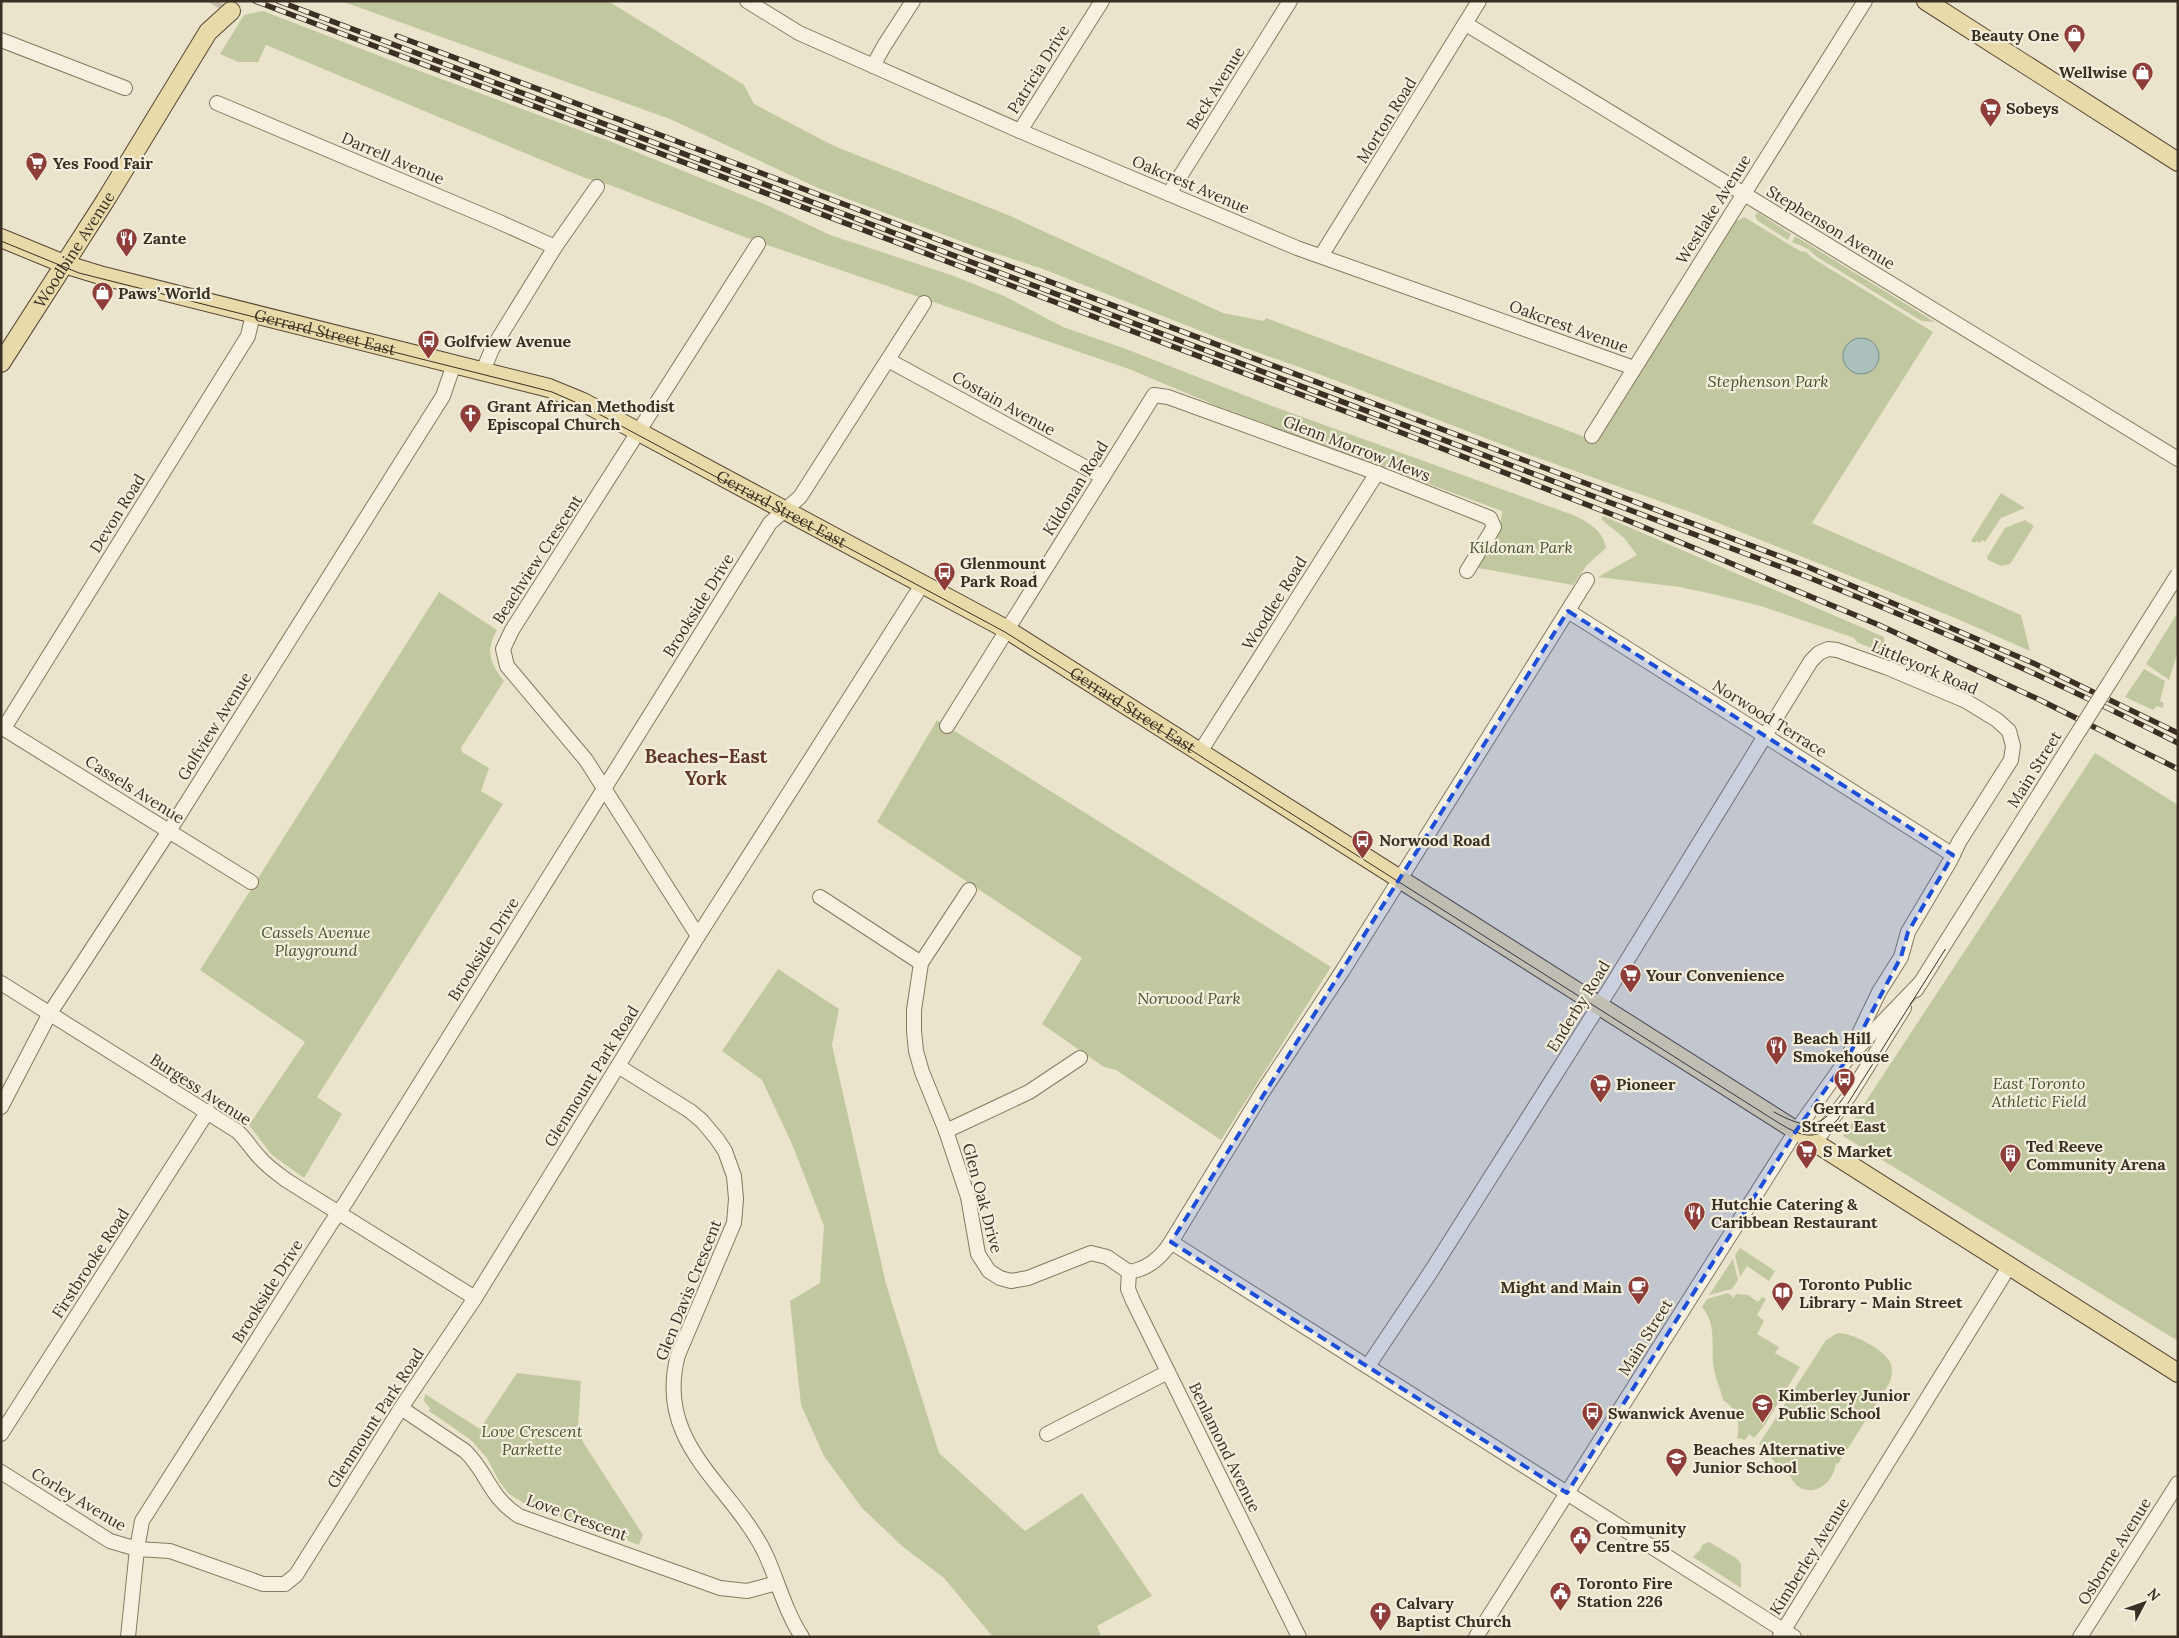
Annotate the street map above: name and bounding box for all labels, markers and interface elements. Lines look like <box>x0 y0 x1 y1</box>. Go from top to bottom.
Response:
street label: Patricia Drive <box>1003 21 1073 117</box>
shop icon: Beauty One <box>2063 23 2087 54</box>
place label: Beauty One <box>1971 25 2059 45</box>
street label: Beck Avenue <box>1182 43 1249 133</box>
shop icon: Wellwise <box>2131 60 2155 91</box>
place label: Wellwise <box>2059 62 2127 82</box>
street label: Morton Road <box>1352 73 1421 167</box>
supermarket icon: Sobeys <box>1978 96 2002 127</box>
place label: Sobeys <box>2006 98 2059 118</box>
street label: Darrell Avenue <box>339 127 448 189</box>
street label: Oakcrest Avenue <box>1129 150 1253 218</box>
street label: Westlake Avenue <box>1671 150 1755 268</box>
supermarket icon: Yes Food Fair <box>25 151 49 182</box>
place label: Yes Food Fair <box>53 153 153 173</box>
street label: Stephenson Avenue <box>1763 181 1899 273</box>
street label: Woodbine Avenue <box>29 187 119 311</box>
restaurant icon: Zante <box>115 226 139 257</box>
place label: Zante <box>143 228 187 248</box>
shop icon: Paws’ World <box>90 281 114 312</box>
place label: Paws’ World <box>118 283 211 303</box>
street label: Oakcrest Avenue <box>1507 295 1632 357</box>
street label: Gerrard Street East <box>252 304 399 359</box>
bus stop icon: Golfview Avenue <box>416 329 440 360</box>
place label: Golfview Avenue <box>444 331 572 351</box>
street label: Costain Avenue <box>949 366 1059 440</box>
park label: Stephenson Park <box>1707 371 1829 391</box>
place label: Grant African Methodist Episcopal Church <box>487 396 675 434</box>
church icon: Grant African Methodist Episcopal Church <box>459 403 483 434</box>
street label: Glenn Morrow Mews <box>1281 411 1433 485</box>
street label: Kildonan Road <box>1038 437 1112 539</box>
street label: Gerrard Street East <box>713 465 851 552</box>
street label: Devon Road <box>85 470 149 556</box>
street label: Beachview Crescent <box>488 490 587 627</box>
park label: Kildonan Park <box>1469 537 1573 557</box>
street label: Brookside Drive <box>658 549 738 660</box>
street label: Woodlee Road <box>1237 552 1311 653</box>
place label: Glenmount Park Road <box>960 553 1047 591</box>
bus stop icon: Glenmount Park Road <box>932 560 956 591</box>
street label: Littleyork Road <box>1869 636 1982 699</box>
street label: Gerrard Street East <box>1066 662 1200 757</box>
street label: Golfview Avenue <box>173 668 256 784</box>
street label: Norwood Terrace <box>1709 675 1831 761</box>
street label: Main Street <box>2003 726 2066 811</box>
district label: Beaches–East York <box>645 744 769 790</box>
street label: Cassels Avenue <box>82 751 189 828</box>
bus stop icon: Norwood Road <box>1351 828 1375 859</box>
place label: Norwood Road <box>1379 830 1491 850</box>
street label: Brookside Drive <box>443 893 523 1004</box>
park label: Cassels Avenue Playground <box>261 922 371 960</box>
street label: Enderby Road <box>1542 956 1614 1055</box>
supermarket icon: Your Convenience <box>1618 963 1642 994</box>
place label: Your Convenience <box>1646 965 1785 985</box>
park label: Norwood Park <box>1137 988 1241 1008</box>
street label: Glenmount Park Road <box>539 1001 643 1150</box>
place label: Beach Hill Smokehouse <box>1793 1028 1889 1066</box>
restaurant icon: Beach Hill Smokehouse <box>1765 1035 1789 1066</box>
street label: Burgess Avenue <box>146 1049 256 1129</box>
bus stop icon: Gerrard Street East <box>1832 1067 1856 1098</box>
supermarket icon: Pioneer <box>1588 1072 1612 1103</box>
park label: East Toronto Athletic Field <box>1990 1073 2087 1111</box>
place label: Pioneer <box>1616 1074 1676 1094</box>
place label: Gerrard Street East <box>1802 1098 1887 1136</box>
place label: Ted Reeve Community Arena <box>2026 1136 2166 1174</box>
supermarket icon: S Market <box>1795 1139 1819 1170</box>
street label: Glen Oak Drive <box>959 1141 1007 1255</box>
place label: S Market <box>1823 1141 1893 1161</box>
building icon: Ted Reeve Community Arena <box>1998 1143 2022 1174</box>
place label: Hutchie Catering & Caribbean Restaurant <box>1711 1194 1878 1232</box>
restaurant icon: Hutchie Catering & Caribbean Restaurant <box>1683 1201 1707 1232</box>
street label: Firstbrooke Road <box>47 1204 133 1322</box>
street label: Glen Davis Crescent <box>651 1216 726 1363</box>
street label: Brookside Drive <box>227 1235 307 1346</box>
place label: Toronto Public Library - Main Street <box>1799 1274 1963 1312</box>
cafe icon: Might and Main <box>1626 1275 1650 1306</box>
place label: Might and Main <box>1500 1277 1622 1297</box>
library icon: Toronto Public Library - Main Street <box>1771 1281 1795 1312</box>
street label: Main Street <box>1614 1294 1677 1379</box>
street label: Glenmount Park Road <box>322 1344 428 1492</box>
street label: Benlamond Avenue <box>1185 1379 1265 1516</box>
place label: Kimberley Junior Public School <box>1778 1385 1910 1423</box>
school or university icon: Kimberley Junior Public School <box>1750 1392 1774 1423</box>
bus stop icon: Swanwick Avenue <box>1580 1401 1604 1432</box>
place label: Swanwick Avenue <box>1608 1403 1745 1423</box>
park label: Love Crescent Parkette <box>481 1421 583 1459</box>
place label: Beaches Alternative Junior School <box>1693 1439 1846 1477</box>
school or university icon: Beaches Alternative Junior School <box>1665 1446 1689 1477</box>
street label: Corley Avenue <box>28 1463 130 1535</box>
street label: Love Crescent <box>524 1489 631 1545</box>
street label: Kimberley Avenue <box>1765 1493 1853 1618</box>
street label: Osborne Avenue <box>2073 1493 2155 1608</box>
place label: Community Centre 55 <box>1596 1518 1686 1556</box>
public building icon: Community Centre 55 <box>1568 1525 1592 1556</box>
place label: Toronto Fire Station 226 <box>1577 1573 1673 1611</box>
north arrow <box>2119 1578 2169 1628</box>
public building icon: Toronto Fire Station 226 <box>1549 1580 1573 1611</box>
text: N <box>2143 1584 2164 1605</box>
place label: Calvary Baptist Church <box>1396 1593 1512 1631</box>
church icon: Calvary Baptist Church <box>1368 1600 1392 1631</box>

